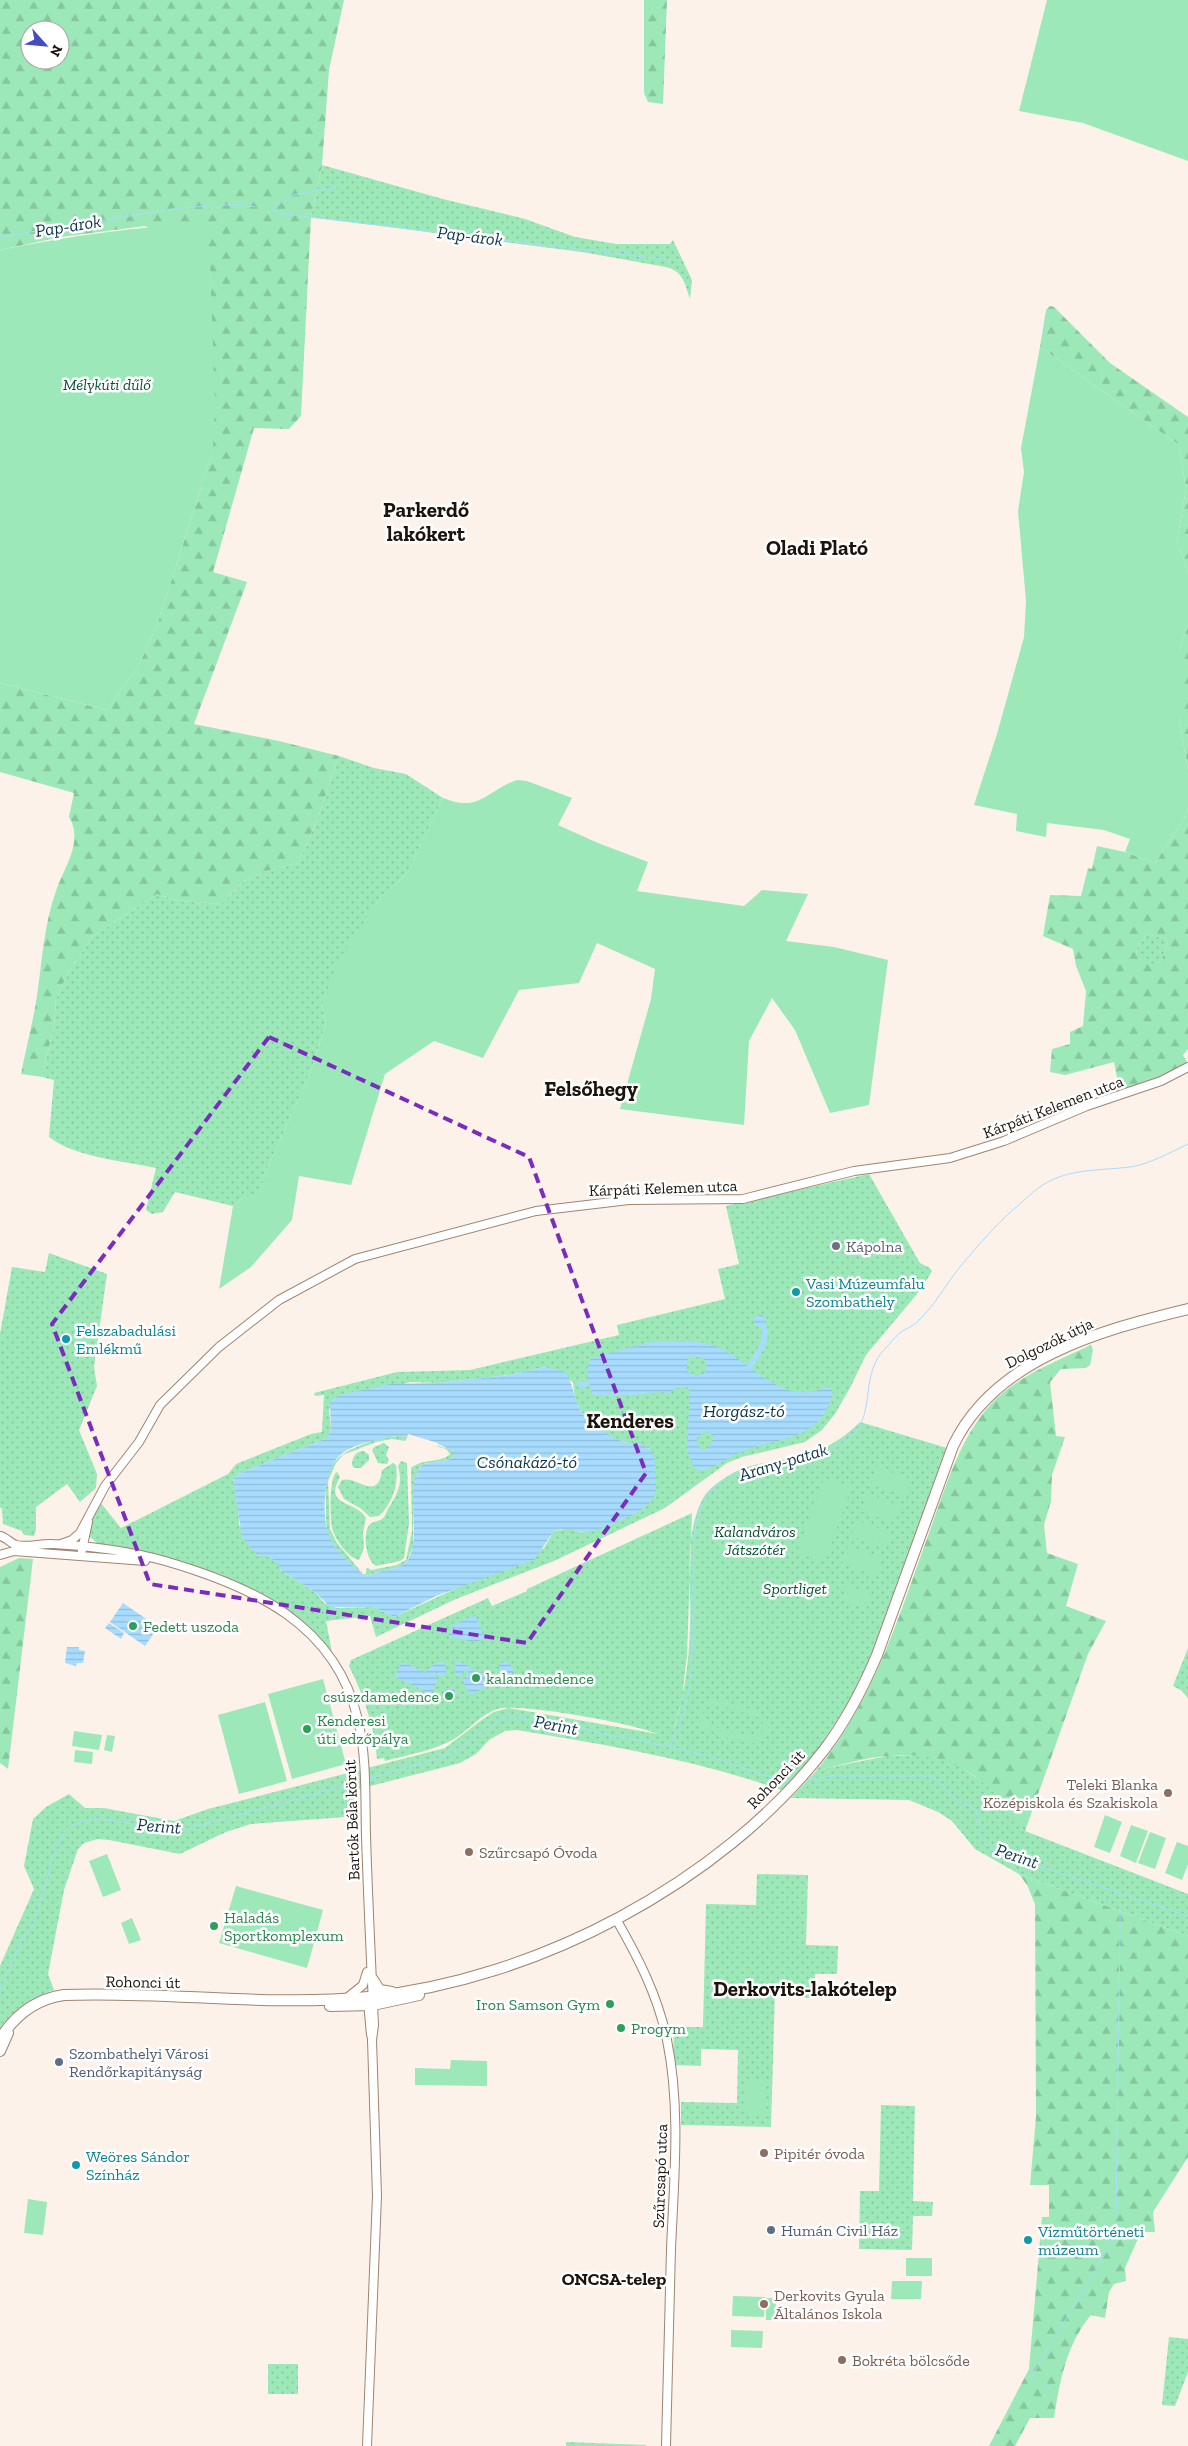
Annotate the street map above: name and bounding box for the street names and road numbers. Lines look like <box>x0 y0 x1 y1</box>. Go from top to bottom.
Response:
street label: Kárpáti Kelemen utca <box>980 1071 1126 1143</box>
street label: Kárpáti Kelemen utca <box>588 1176 738 1200</box>
street label: Dolgozók útja <box>1002 1314 1096 1372</box>
street label: Rohonci út <box>743 1746 809 1812</box>
street label: Bartók Béla körút <box>340 1759 364 1881</box>
street label: Rohonci út <box>106 1972 181 1992</box>
street label: Szűrcsapó utca <box>649 2123 671 2228</box>

